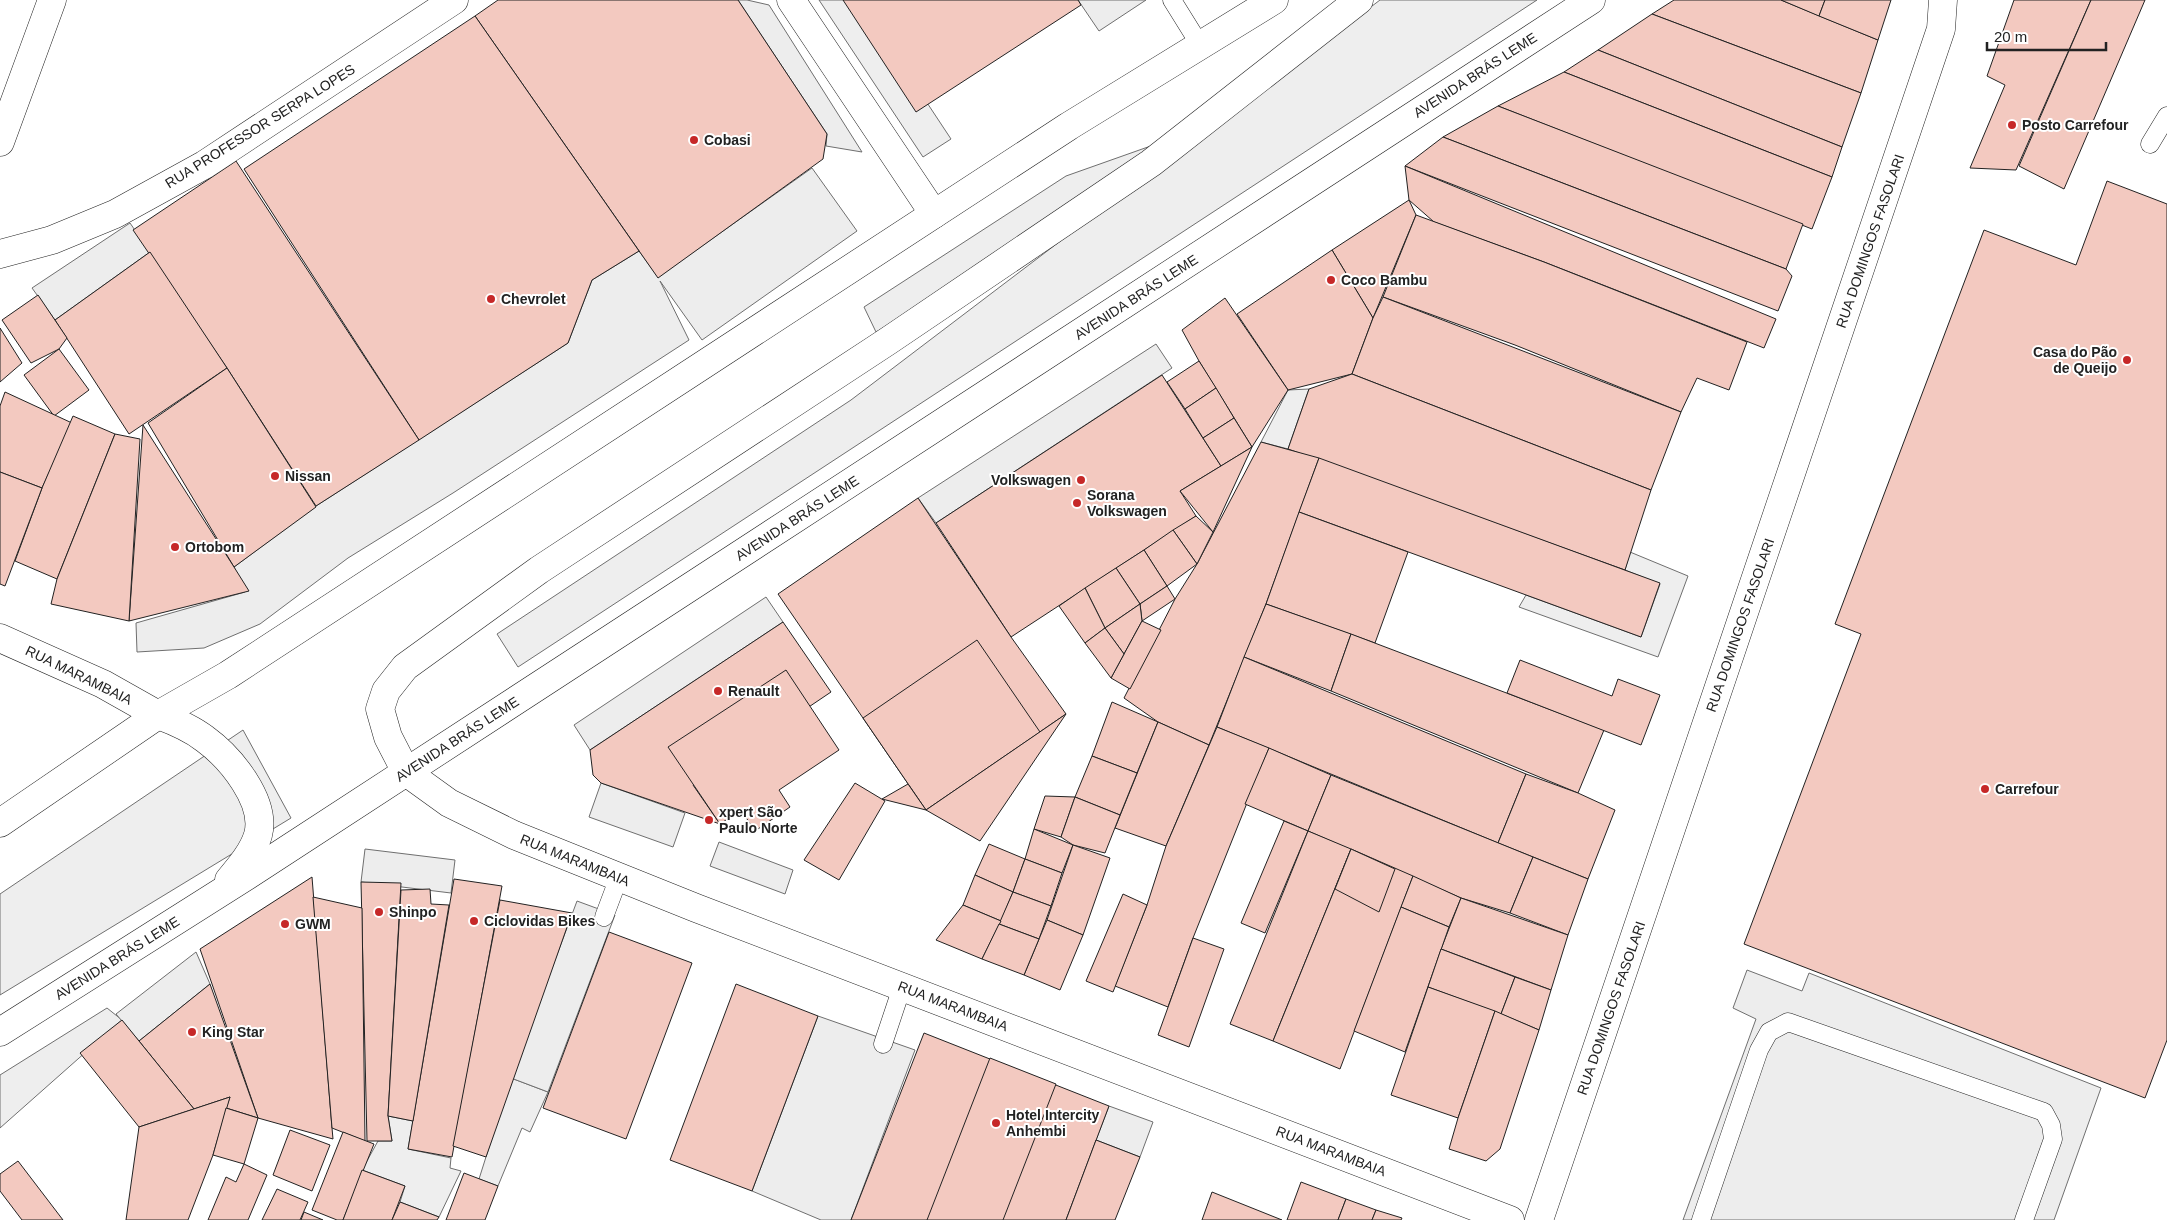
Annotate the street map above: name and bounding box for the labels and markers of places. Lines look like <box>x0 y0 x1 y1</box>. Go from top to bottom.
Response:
place label: Posto Carrefour <box>2022 117 2129 133</box>
marker: Posto Carrefour <box>2006 119 2018 131</box>
place label: Cobasi <box>704 132 751 148</box>
marker: Cobasi <box>688 134 700 146</box>
place label: Coco Bambu <box>1341 272 1427 288</box>
marker: Coco Bambu <box>1325 274 1337 286</box>
place label: Chevrolet <box>501 291 566 307</box>
marker: Chevrolet <box>485 293 497 305</box>
place label: Casa do Pão de Queijo <box>2033 344 2117 376</box>
marker: Casa do Pão de Queijo <box>2121 354 2133 366</box>
place label: Nissan <box>285 468 331 484</box>
marker: Nissan <box>269 470 281 482</box>
place label: Volkswagen <box>991 472 1071 488</box>
marker: Volkswagen <box>1075 474 1087 486</box>
place label: Sorana Volkswagen <box>1087 487 1167 519</box>
marker: Sorana Volkswagen <box>1071 497 1083 509</box>
place label: Ortobom <box>185 539 244 555</box>
marker: Ortobom <box>169 541 181 553</box>
place label: Renault <box>728 683 780 699</box>
marker: Renault <box>712 685 724 697</box>
place label: Carrefour <box>1995 781 2059 797</box>
marker: Carrefour <box>1979 783 1991 795</box>
place label: xpert São Paulo Norte <box>719 804 798 836</box>
marker: xpert São Paulo Norte <box>703 814 715 826</box>
place label: Shinpo <box>389 904 436 920</box>
marker: Shinpo <box>373 906 385 918</box>
place label: Ciclovidas Bikes <box>484 913 595 929</box>
marker: Ciclovidas Bikes <box>468 915 480 927</box>
place label: GWM <box>295 916 331 932</box>
marker: GWM <box>279 918 291 930</box>
place label: King Star <box>202 1024 265 1040</box>
marker: King Star <box>186 1026 198 1038</box>
place label: Hotel Intercity Anhembi <box>1006 1107 1100 1139</box>
marker: Hotel Intercity Anhembi <box>990 1117 1002 1129</box>

